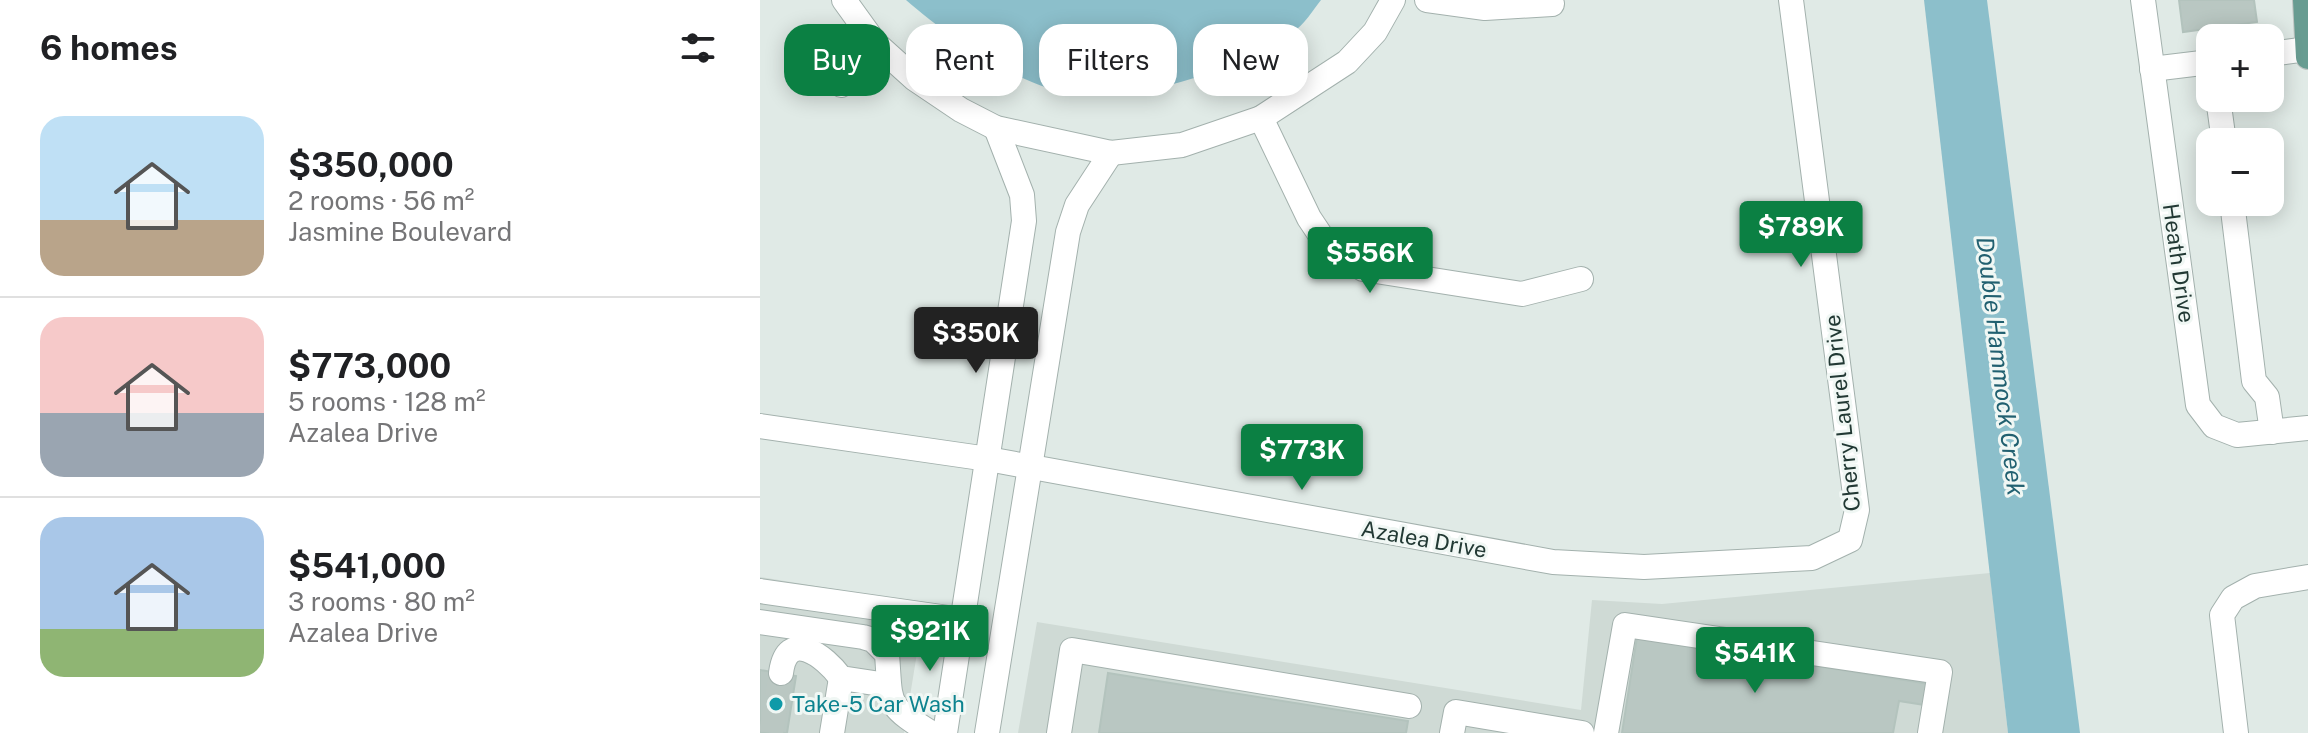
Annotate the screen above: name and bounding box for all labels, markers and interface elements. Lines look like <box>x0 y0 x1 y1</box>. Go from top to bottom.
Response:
chip: Buy <box>784 24 890 96</box>
chip: Rent <box>906 24 1023 96</box>
chip: Filters <box>1039 24 1177 96</box>
chip: New <box>1193 24 1308 96</box>
map controls <box>2196 24 2284 216</box>
button: + <box>2196 24 2284 112</box>
icon: filters <box>676 26 720 70</box>
text: 6 homes <box>40 28 178 68</box>
button: − <box>2196 128 2284 216</box>
text: $350,000 <box>288 145 454 185</box>
icon: home <box>104 148 200 244</box>
text: 2 rooms · 56 m² <box>288 185 474 216</box>
pin: $789K <box>1745 201 1857 269</box>
street label: Heath Drive <box>2158 202 2200 324</box>
text: $789K <box>1758 211 1844 242</box>
text: Jasmine Boulevard <box>288 216 512 247</box>
pin: $556K <box>1314 227 1426 295</box>
water label: Double Hammock Creek <box>1971 235 2031 497</box>
text: $556K <box>1326 237 1414 268</box>
pin: $350K <box>920 307 1032 375</box>
street label: Cherry Laurel Drive <box>1819 313 1865 513</box>
text: $350K <box>932 317 1020 348</box>
text: $773,000 <box>288 346 451 386</box>
icon: home <box>104 349 200 445</box>
text: 5 rooms · 128 m² <box>288 386 485 417</box>
text: Azalea Drive <box>288 417 438 448</box>
pin: $773K <box>1246 424 1358 492</box>
text: $773K <box>1259 434 1345 465</box>
street label: Azalea Drive <box>1359 515 1489 563</box>
text: $541,000 <box>288 546 446 586</box>
icon: home <box>104 549 200 645</box>
text: 3 rooms · 80 m² <box>288 586 475 617</box>
pin: $921K <box>874 605 986 673</box>
text: $921K <box>889 615 971 646</box>
text: Azalea Drive <box>288 617 438 648</box>
pin: $541K <box>1699 627 1811 695</box>
text: $541K <box>1714 637 1796 668</box>
place label: Take-5 Car Wash <box>792 691 965 717</box>
marker: Take-5 Car Wash <box>767 695 785 713</box>

